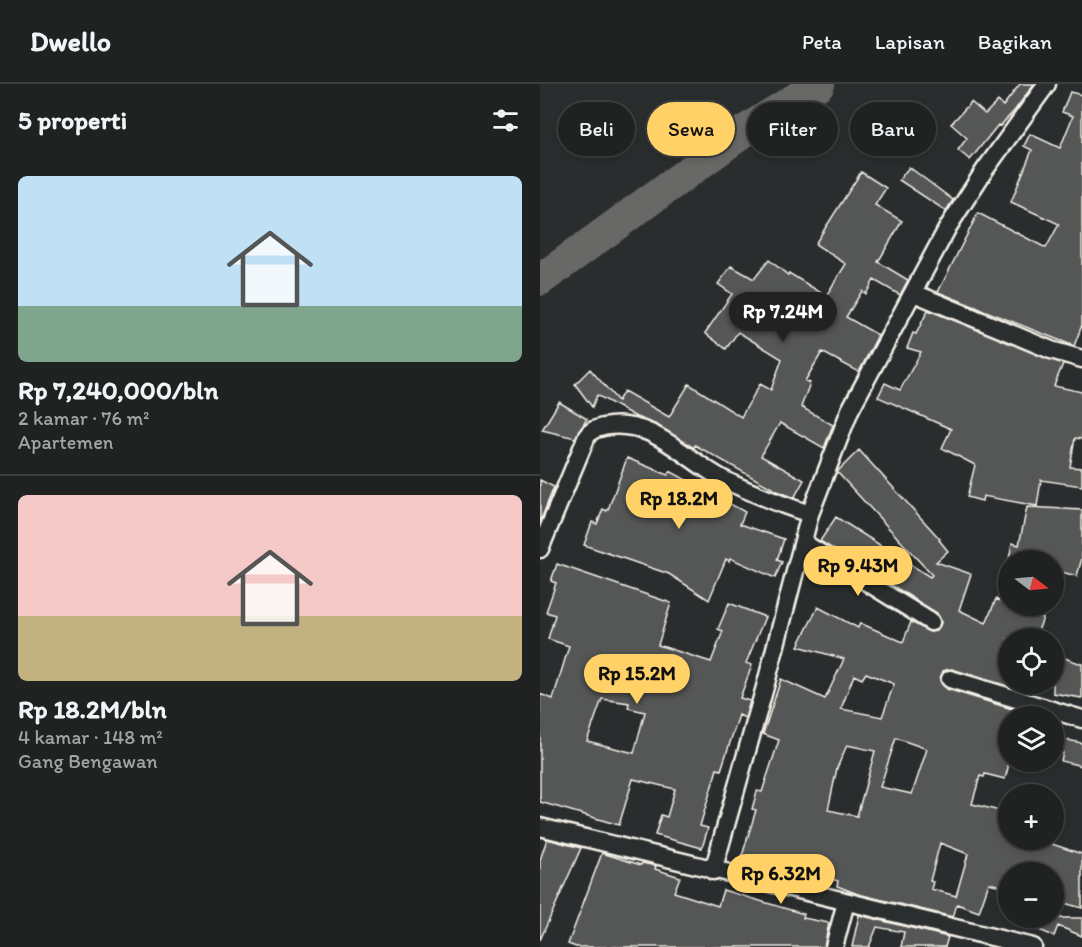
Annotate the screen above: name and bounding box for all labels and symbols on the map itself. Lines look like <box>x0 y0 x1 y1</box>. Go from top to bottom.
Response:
pin: Rp 7.24M <box>721 292 845 343</box>
pin: Rp 18.2M <box>617 479 741 530</box>
pin: Rp 9.43M <box>796 546 920 597</box>
north arrow <box>998 550 1064 616</box>
pin: Rp 15.2M <box>575 654 699 705</box>
pin: Rp 6.32M <box>719 854 843 905</box>

